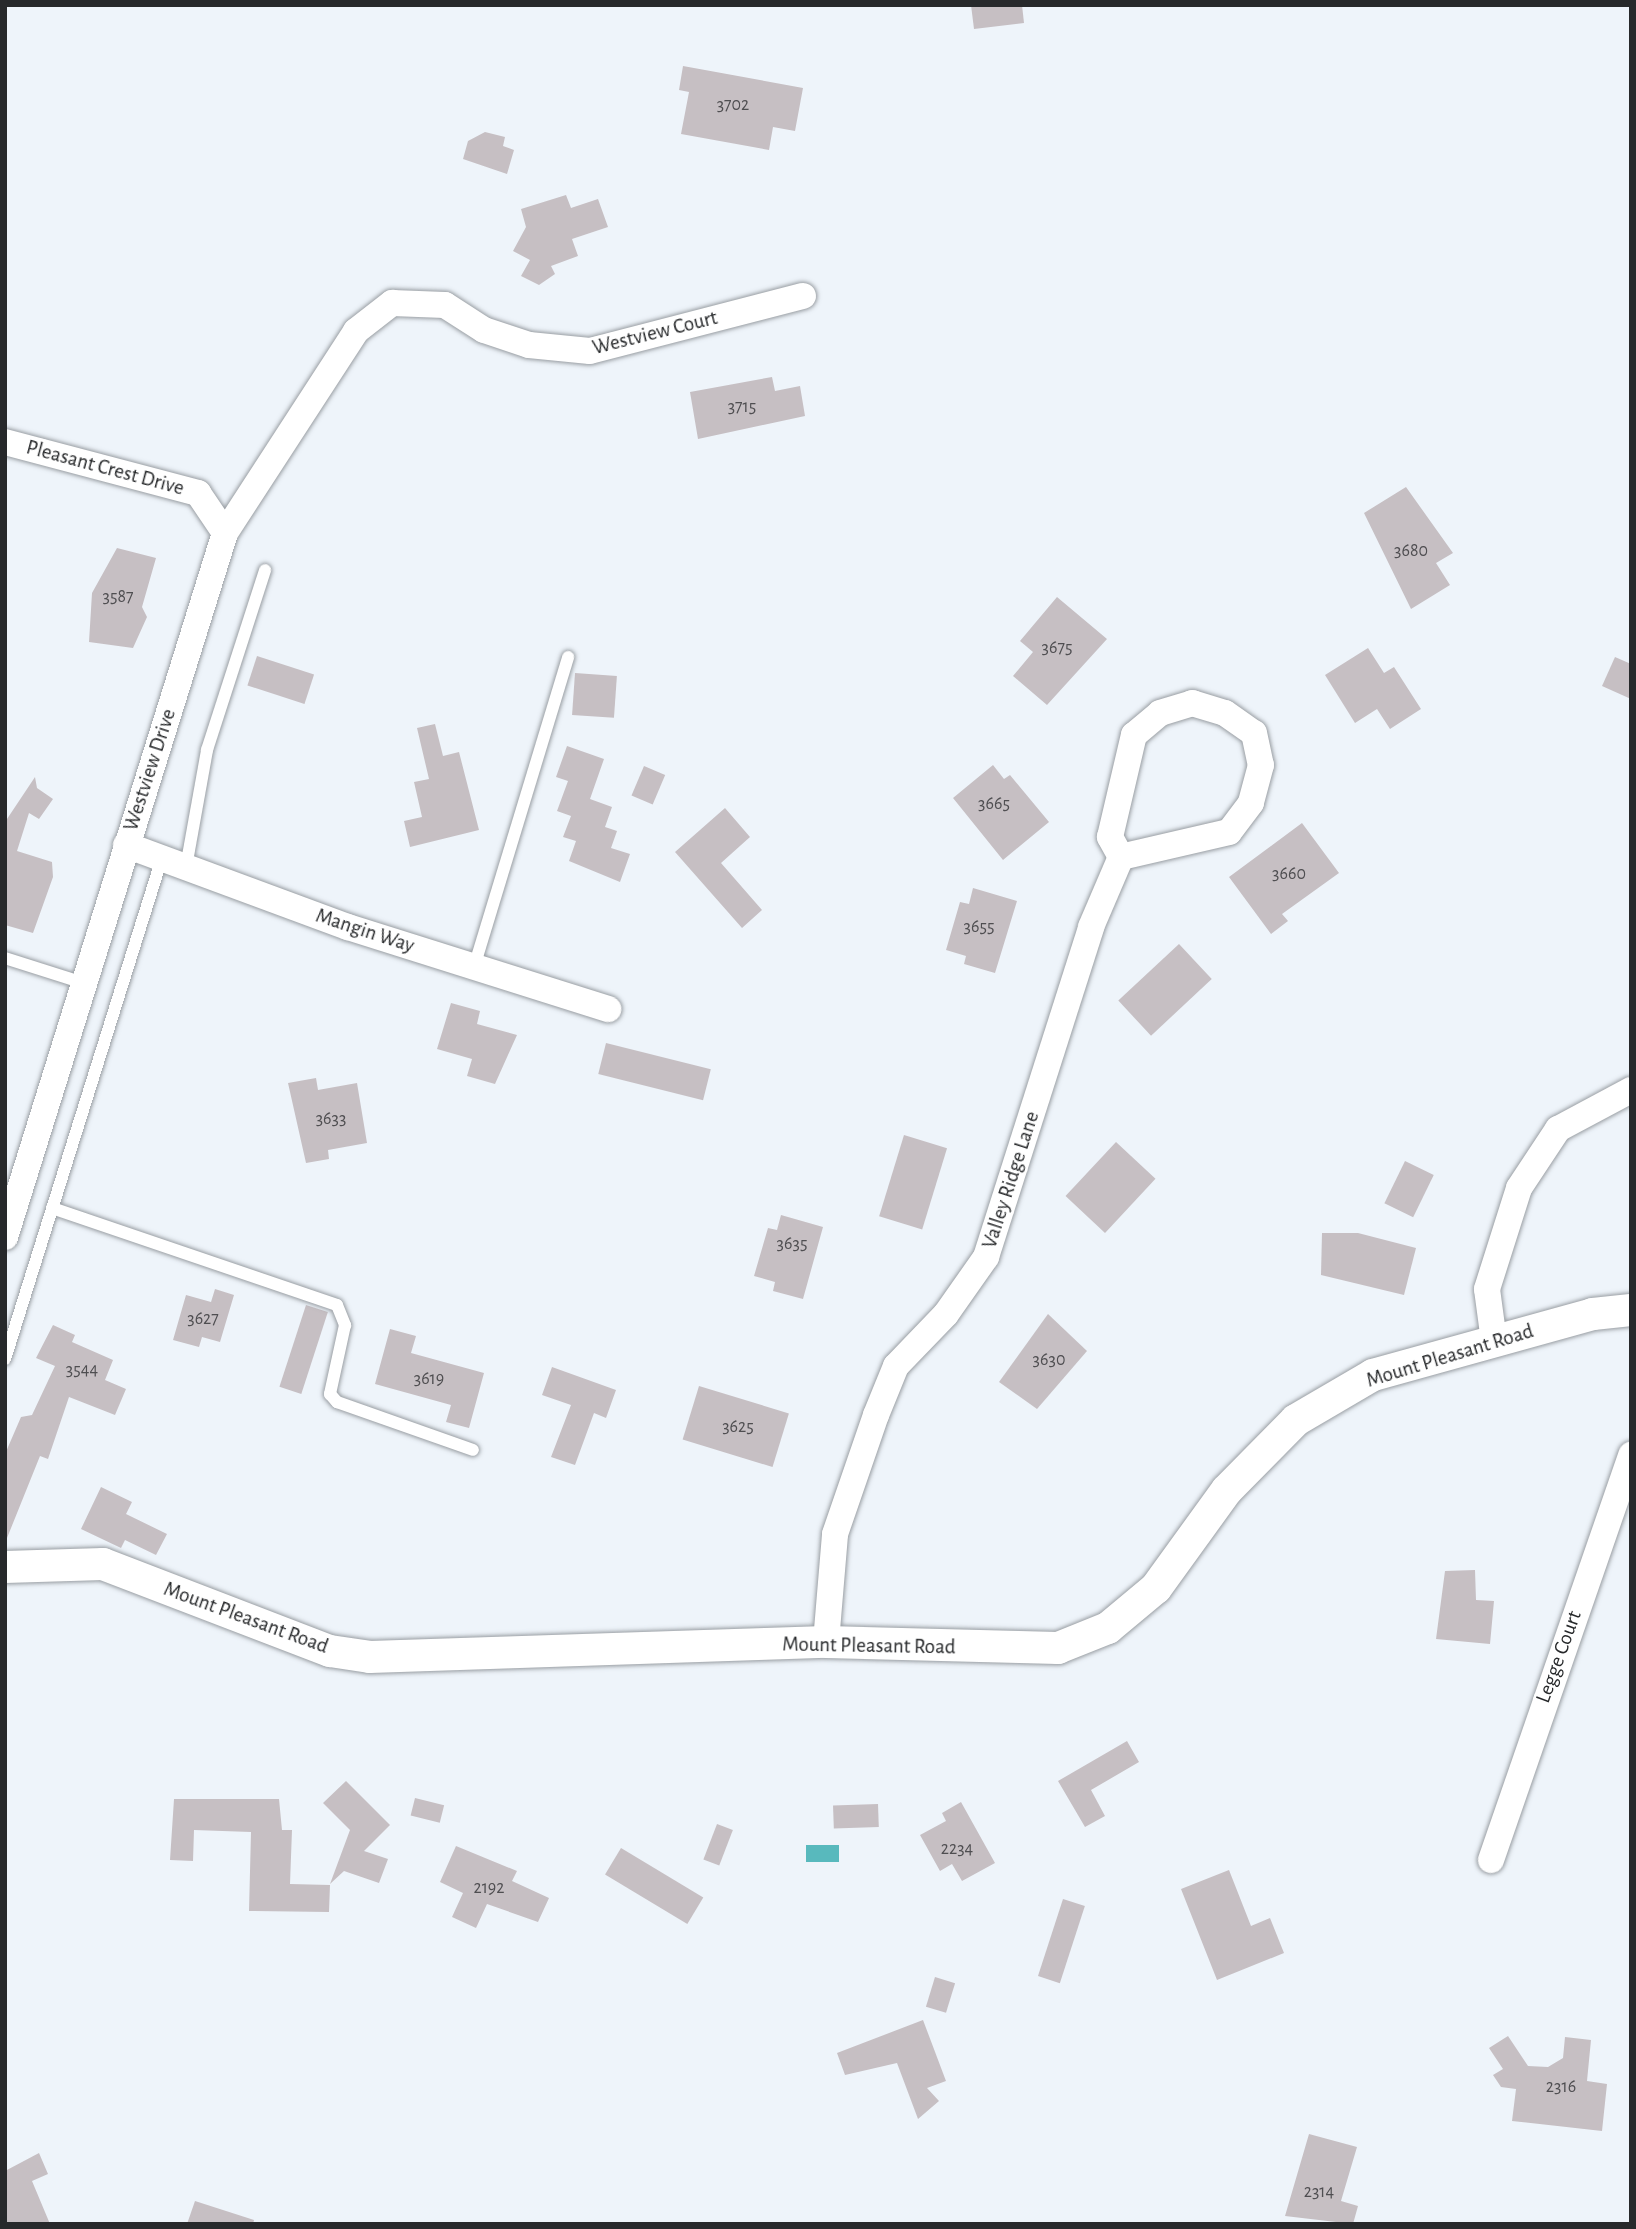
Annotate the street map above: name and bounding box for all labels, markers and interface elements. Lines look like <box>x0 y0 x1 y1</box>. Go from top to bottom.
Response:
house number: 3702 <box>717 94 749 116</box>
street label: Westview Court <box>590 305 720 361</box>
house number: 3715 <box>728 396 756 418</box>
street label: Pleasant Crest Drive <box>23 435 187 501</box>
house number: 3680 <box>1394 540 1428 562</box>
house number: 3587 <box>103 586 133 608</box>
house number: 3675 <box>1042 637 1072 659</box>
street label: Westview Drive <box>118 706 182 834</box>
house number: 3665 <box>978 793 1010 815</box>
house number: 3660 <box>1272 863 1306 885</box>
street label: Mangin Way <box>312 903 418 959</box>
house number: 3655 <box>964 916 994 938</box>
house number: 3633 <box>316 1108 346 1130</box>
street label: Valley Ridge Lane <box>977 1108 1045 1252</box>
house number: 3635 <box>777 1233 807 1255</box>
house number: 3627 <box>187 1308 219 1330</box>
street label: Mount Pleasant Road <box>1363 1319 1537 1393</box>
house number: 3630 <box>1033 1349 1065 1371</box>
house number: 3544 <box>66 1359 98 1381</box>
house number: 3619 <box>414 1368 444 1390</box>
house number: 3625 <box>722 1416 754 1438</box>
street label: Mount Pleasant Road <box>160 1576 332 1660</box>
street label: Legge Court <box>1531 1607 1587 1707</box>
street label: Mount Pleasant Road <box>782 1632 956 1660</box>
house number: 2234 <box>941 1838 973 1860</box>
house number: 2192 <box>473 1877 505 1899</box>
house number: 2316 <box>1546 2076 1576 2098</box>
house number: 2314 <box>1304 2181 1334 2203</box>

